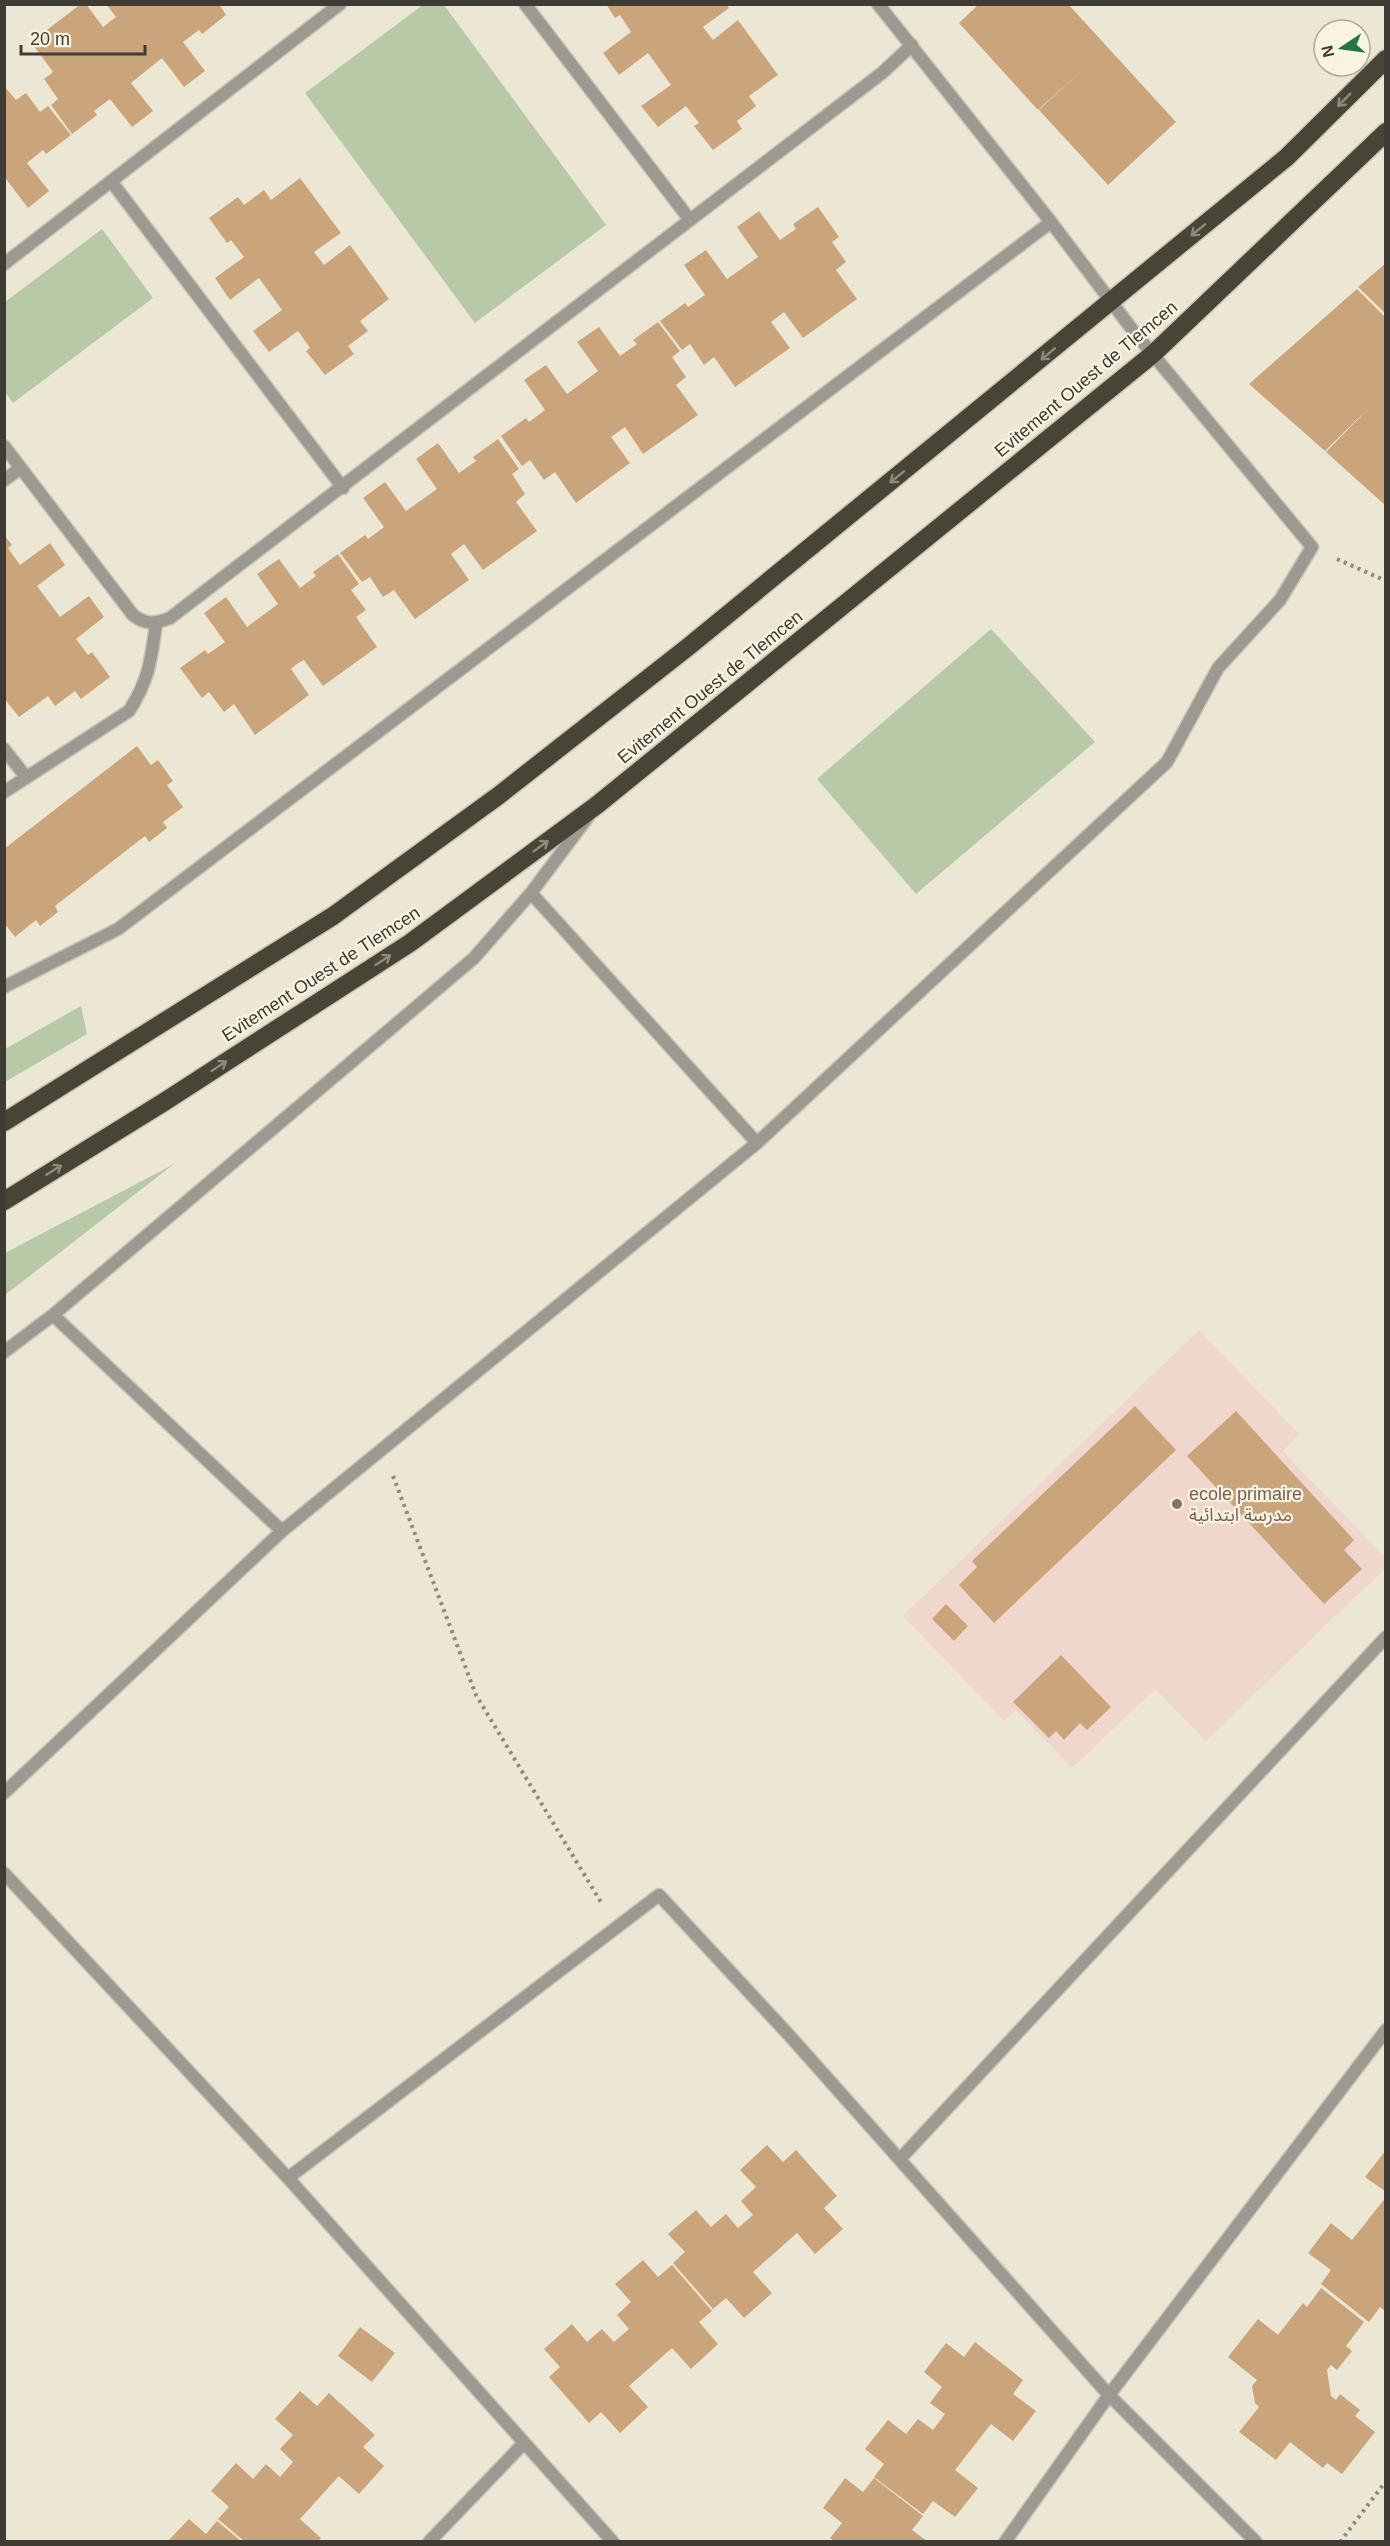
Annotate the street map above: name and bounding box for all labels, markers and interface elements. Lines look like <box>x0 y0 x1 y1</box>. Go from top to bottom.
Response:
scale bar <box>21 18 146 56</box>
north arrow <box>1312 18 1372 78</box>
text: 20 m <box>30 29 70 49</box>
text: N <box>1318 44 1337 59</box>
one-way arrow <box>1337 93 1351 108</box>
one-way arrow <box>1190 223 1206 236</box>
street label: Evitement Ouest de Tlemcen <box>991 297 1181 461</box>
one-way arrow <box>1041 347 1056 361</box>
one-way arrow <box>889 471 905 484</box>
street label: Evitement Ouest de Tlemcen <box>614 606 806 768</box>
one-way arrow <box>533 840 549 852</box>
street label: Evitement Ouest de Tlemcen <box>218 902 424 1046</box>
one-way arrow <box>374 954 391 966</box>
one-way arrow <box>211 1060 227 1072</box>
one-way arrow <box>45 1163 62 1175</box>
place label: ecole primaire مدرسة ابتدائية <box>1189 1484 1302 1526</box>
marker: ecole primaire مدرسة ابتدائية <box>1170 1497 1184 1511</box>

